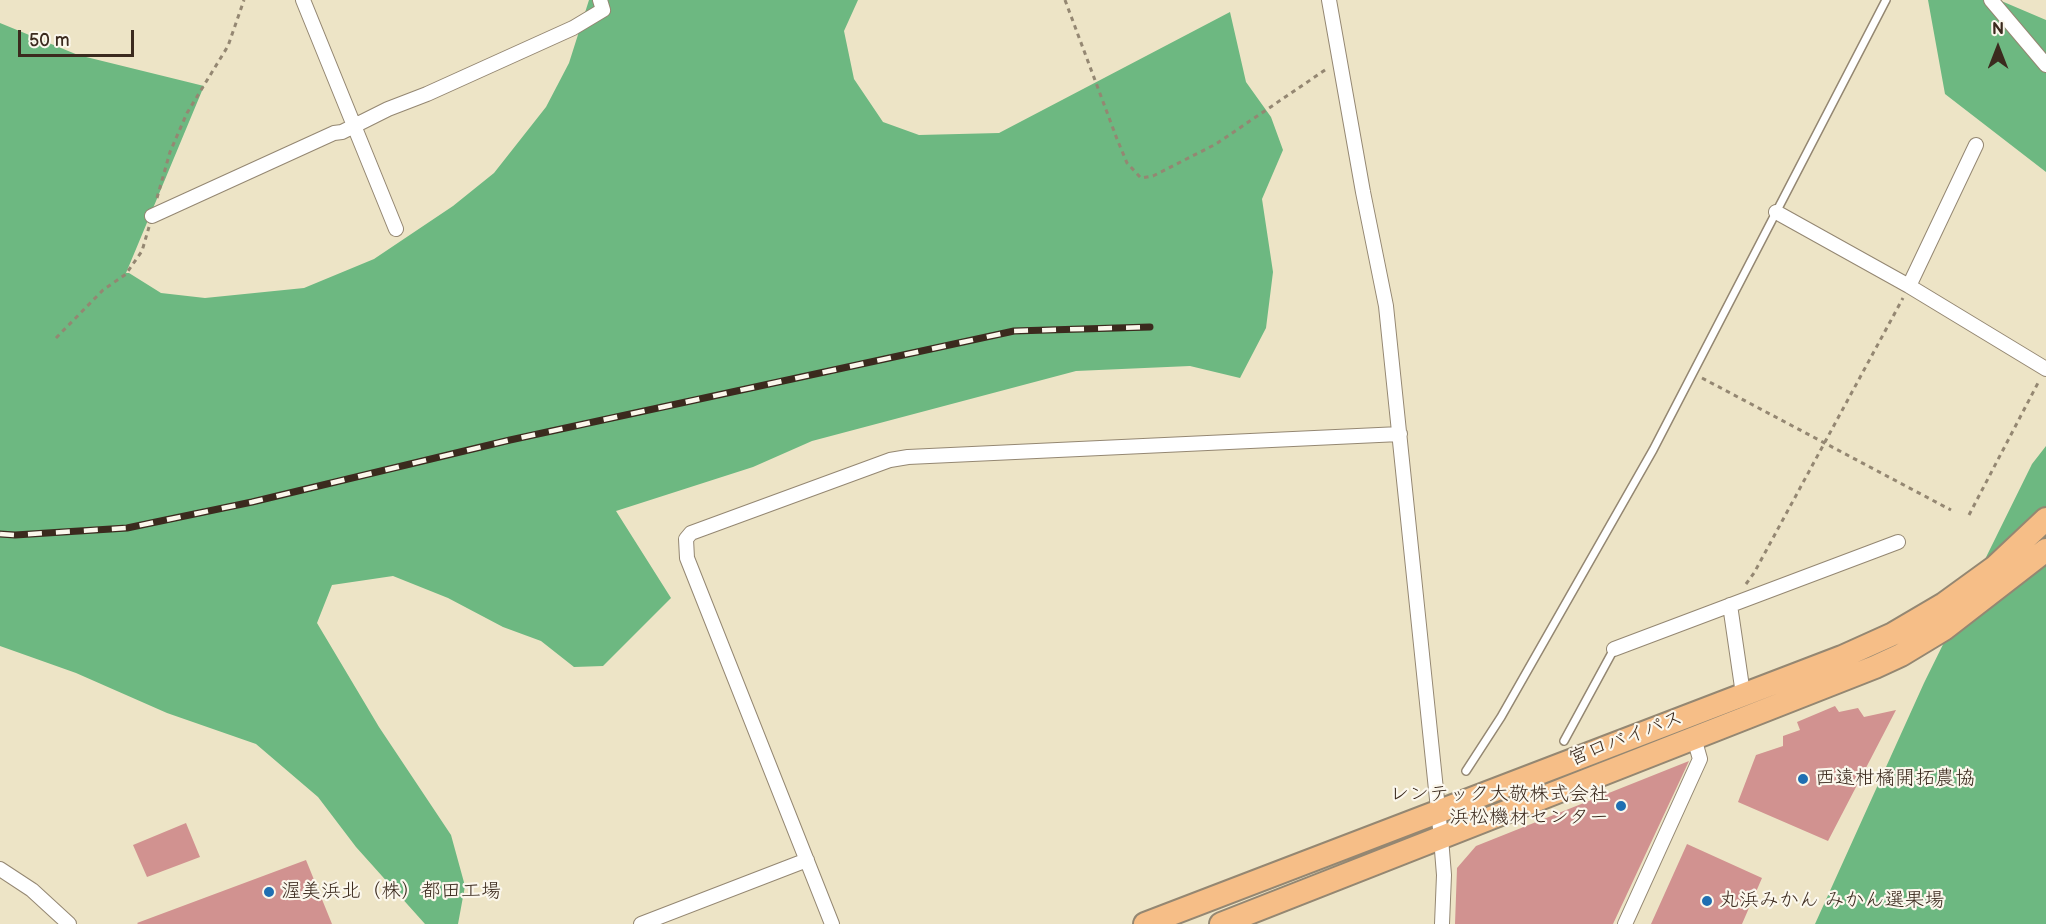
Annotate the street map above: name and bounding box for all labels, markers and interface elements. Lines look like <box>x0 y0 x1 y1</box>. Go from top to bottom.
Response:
scale bar <box>21 18 136 56</box>
north arrow <box>1968 18 2028 78</box>
text: N <box>1992 20 2004 39</box>
text: 50 m <box>29 30 70 51</box>
street label: 宮口バイパス <box>1566 706 1686 772</box>
place label: 西遠柑橘開拓農協 <box>1815 767 1975 791</box>
marker: 西遠柑橘開拓農協 <box>1796 772 1810 786</box>
place label: レンテック大敬株式会社 浜松機材センター <box>1389 783 1609 830</box>
marker: レンテック大敬株式会社 浜松機材センター <box>1614 799 1628 813</box>
place label: 渥美浜北（株）都田工場 <box>281 880 501 904</box>
marker: 渥美浜北（株）都田工場 <box>262 885 276 899</box>
place label: 丸浜みかん みかん選果場 <box>1719 889 1944 913</box>
marker: 丸浜みかん みかん選果場 <box>1700 894 1714 908</box>

